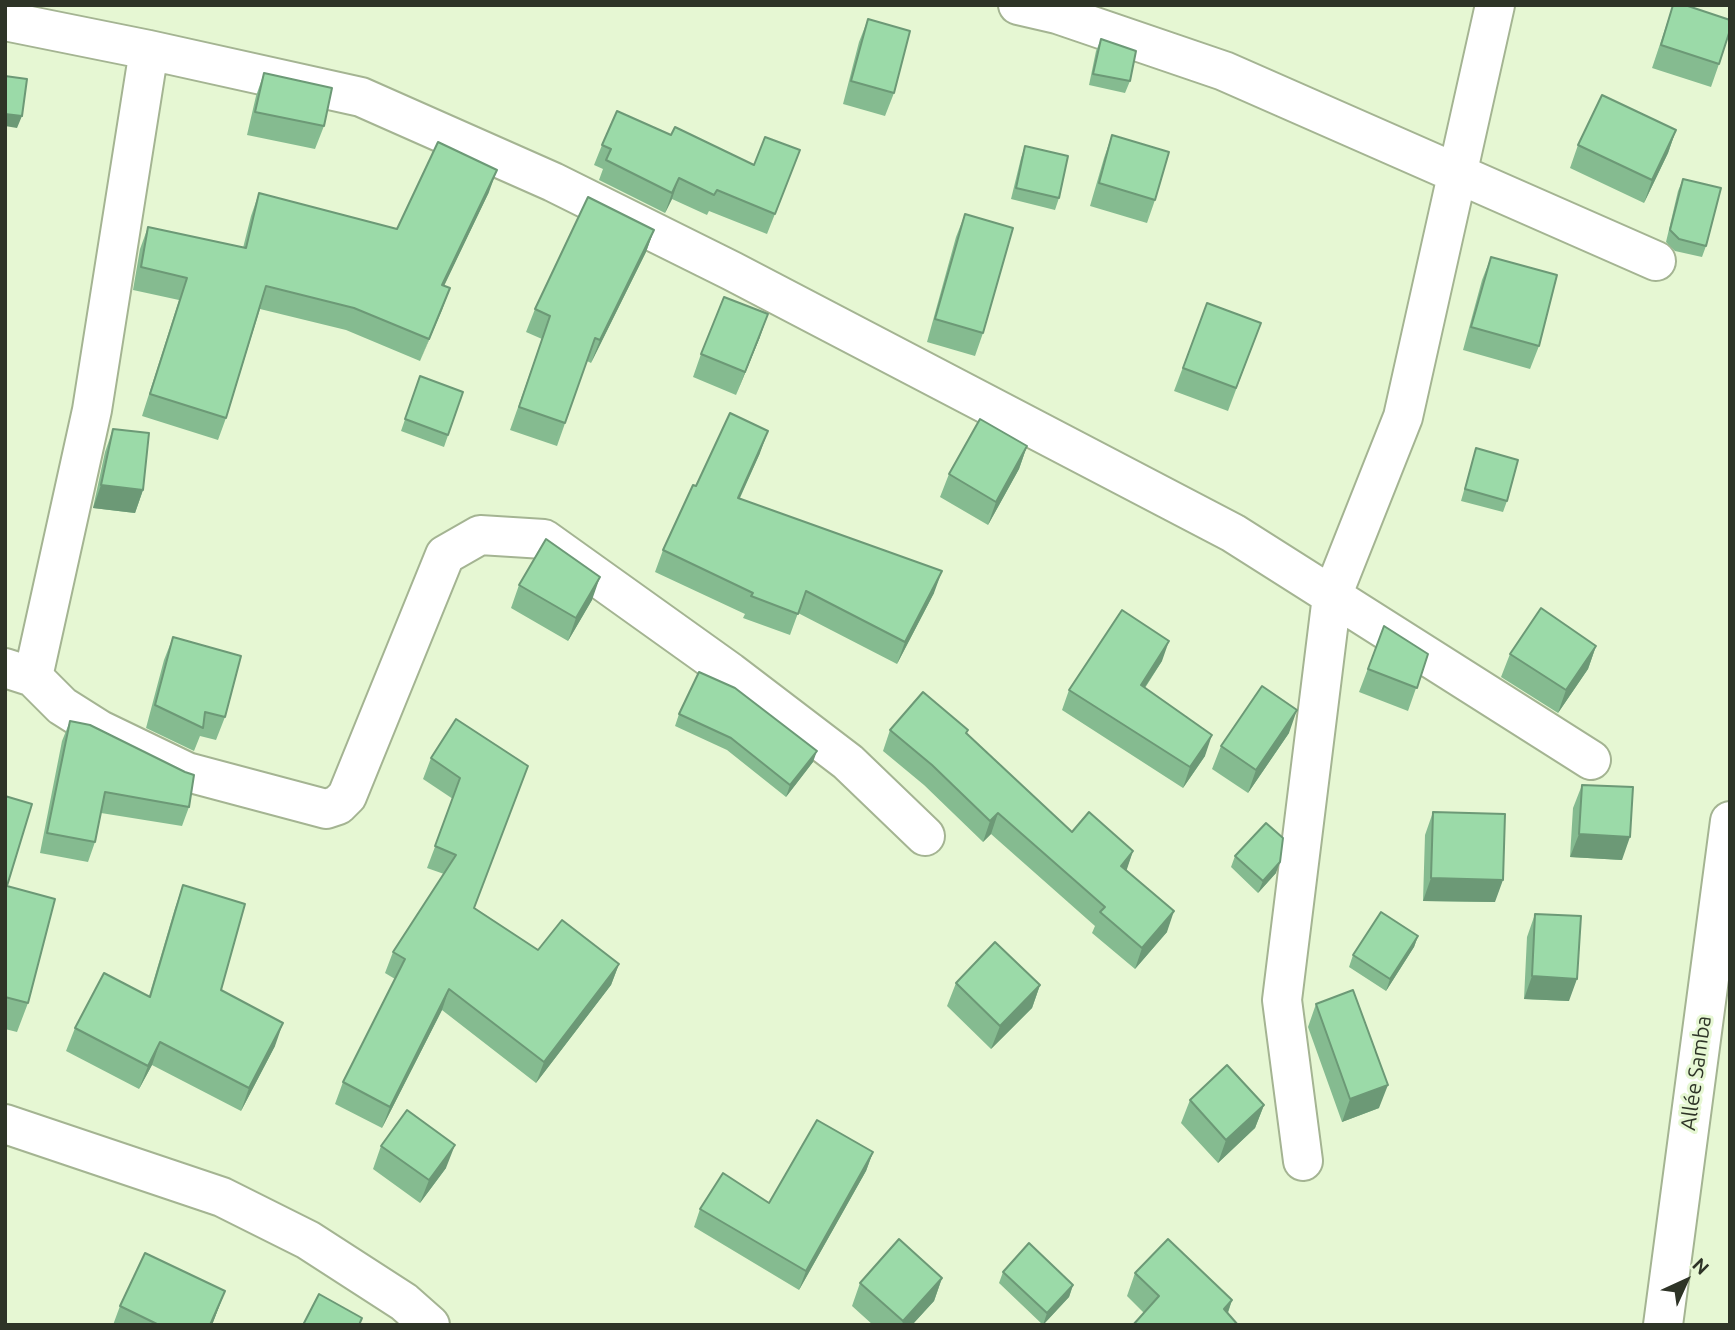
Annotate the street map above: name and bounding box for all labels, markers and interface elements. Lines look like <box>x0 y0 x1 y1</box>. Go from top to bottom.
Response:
street label: Allée Samba <box>1675 1014 1717 1132</box>
north arrow <box>1651 1246 1721 1316</box>
text: N <box>1688 1253 1714 1279</box>

